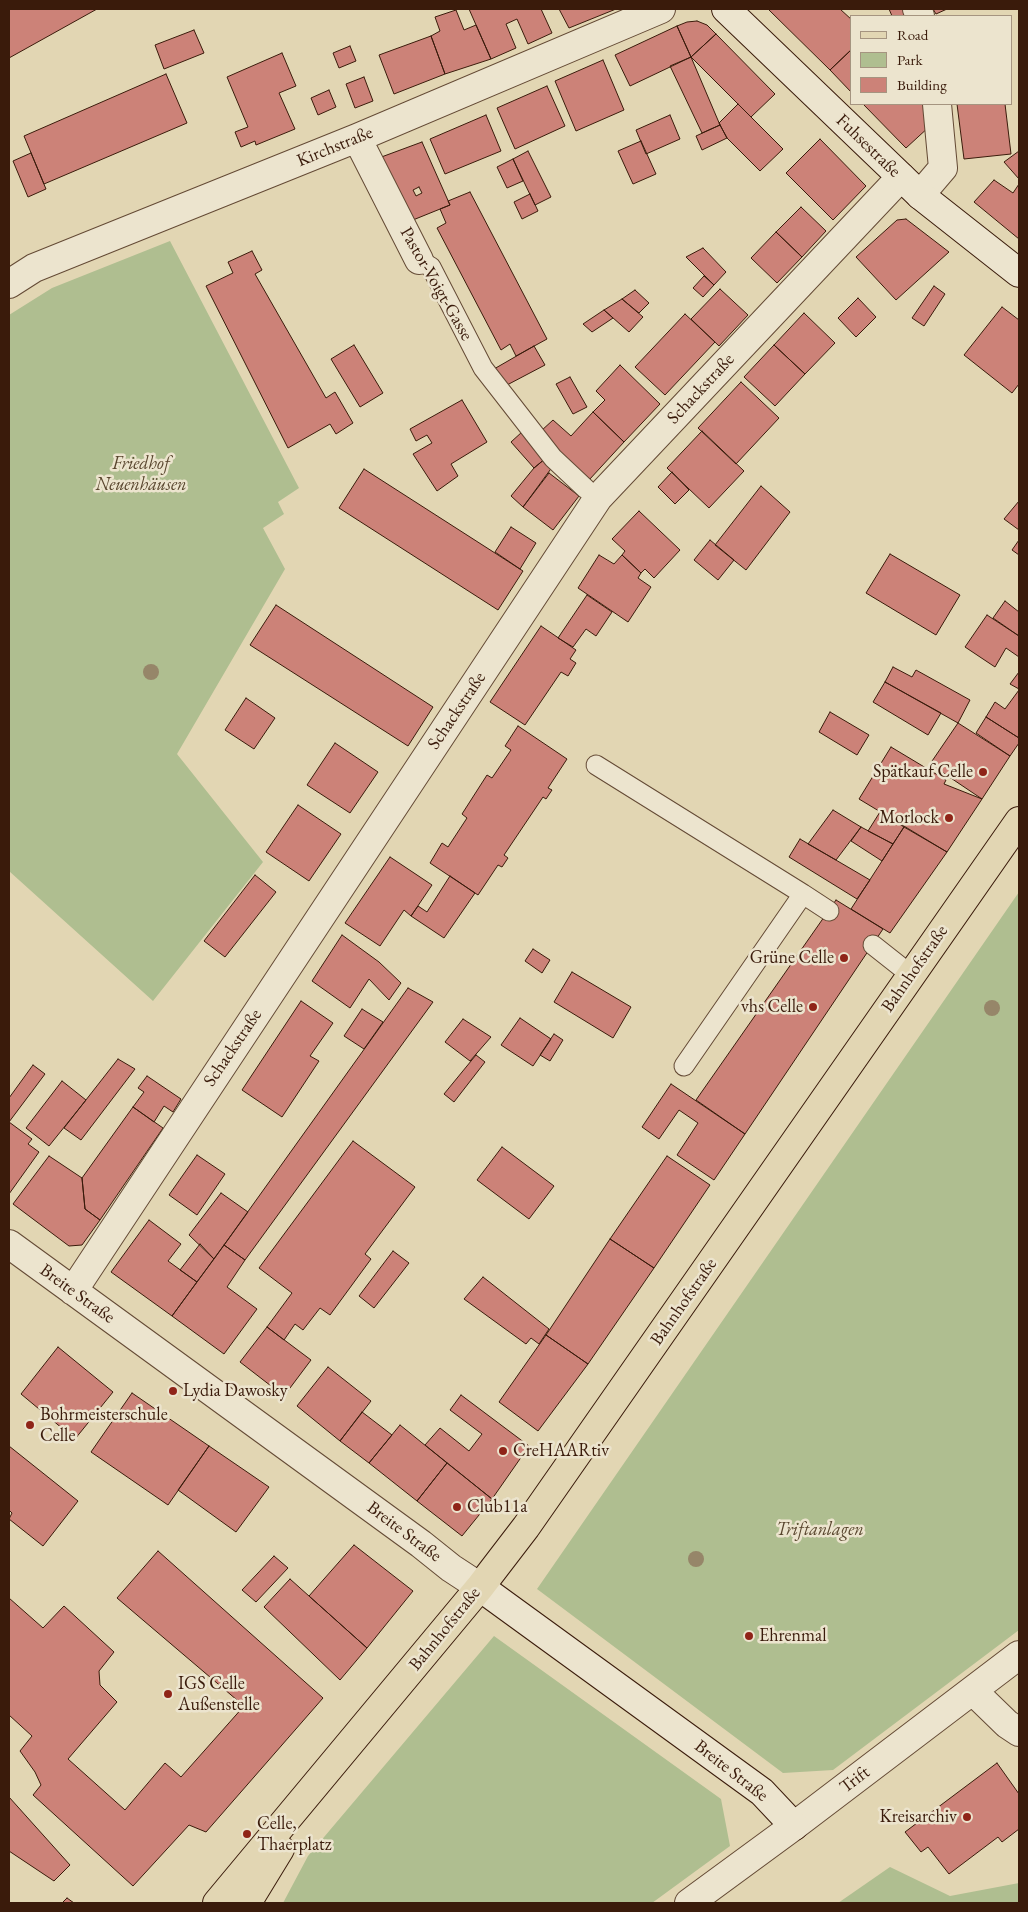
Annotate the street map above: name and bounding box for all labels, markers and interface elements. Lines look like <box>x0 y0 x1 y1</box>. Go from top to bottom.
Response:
legend <box>850 15 1013 105</box>
text: Road <box>897 25 928 44</box>
text: Park <box>897 50 923 69</box>
text: Building <box>897 75 947 94</box>
street label: Fuhsestraße <box>831 110 905 182</box>
street label: Kirchstraße <box>294 122 376 172</box>
street label: Pastor-Voigt-Gasse <box>395 223 477 345</box>
street label: Schackstraße <box>663 349 739 429</box>
park label: Friedhof Neuenhäusen <box>95 453 187 496</box>
street label: Schackstraße <box>423 668 491 754</box>
place label: Spätkauf Celle <box>873 761 973 783</box>
marker: Spätkauf Celle <box>977 766 989 778</box>
place label: Morlock <box>879 807 939 829</box>
marker: Morlock <box>943 812 955 824</box>
street label: Bahnhofstraße <box>877 921 953 1017</box>
place label: Grüne Celle <box>750 947 834 969</box>
marker: Grüne Celle <box>838 952 850 964</box>
place label: vhs Celle <box>741 996 803 1018</box>
marker: vhs Celle <box>807 1001 819 1013</box>
street label: Schackstraße <box>199 1005 267 1091</box>
street label: Bahnhofstraße <box>646 1254 722 1350</box>
street label: Breite Straße <box>35 1260 119 1328</box>
place label: Lydia Dawosky <box>183 1380 288 1402</box>
marker: Lydia Dawosky <box>167 1385 179 1397</box>
place label: Bohrmeisterschule Celle <box>40 1404 168 1446</box>
marker: Bohrmeisterschule Celle <box>24 1419 36 1431</box>
place label: CreHAARtiv <box>513 1440 609 1462</box>
marker: CreHAARtiv <box>497 1445 509 1457</box>
place label: Club11a <box>467 1496 527 1518</box>
street label: Breite Straße <box>363 1497 445 1567</box>
marker: Club11a <box>451 1501 463 1513</box>
park label: Triftanlagen <box>776 1519 864 1541</box>
street label: Bahnhofstraße <box>405 1583 485 1675</box>
place label: Ehrenmal <box>759 1625 826 1647</box>
marker: Ehrenmal <box>743 1630 755 1642</box>
place label: IGS Celle Außenstelle <box>178 1673 260 1716</box>
marker: IGS Celle Außenstelle <box>162 1688 174 1700</box>
street label: Breite Straße <box>690 1736 772 1806</box>
street label: Trift <box>836 1762 874 1798</box>
place label: Kreisarchiv <box>879 1806 957 1828</box>
marker: Kreisarchiv <box>961 1811 973 1823</box>
place label: Celle, Thaerplatz <box>257 1813 332 1856</box>
marker: Celle, Thaerplatz <box>241 1828 253 1840</box>

